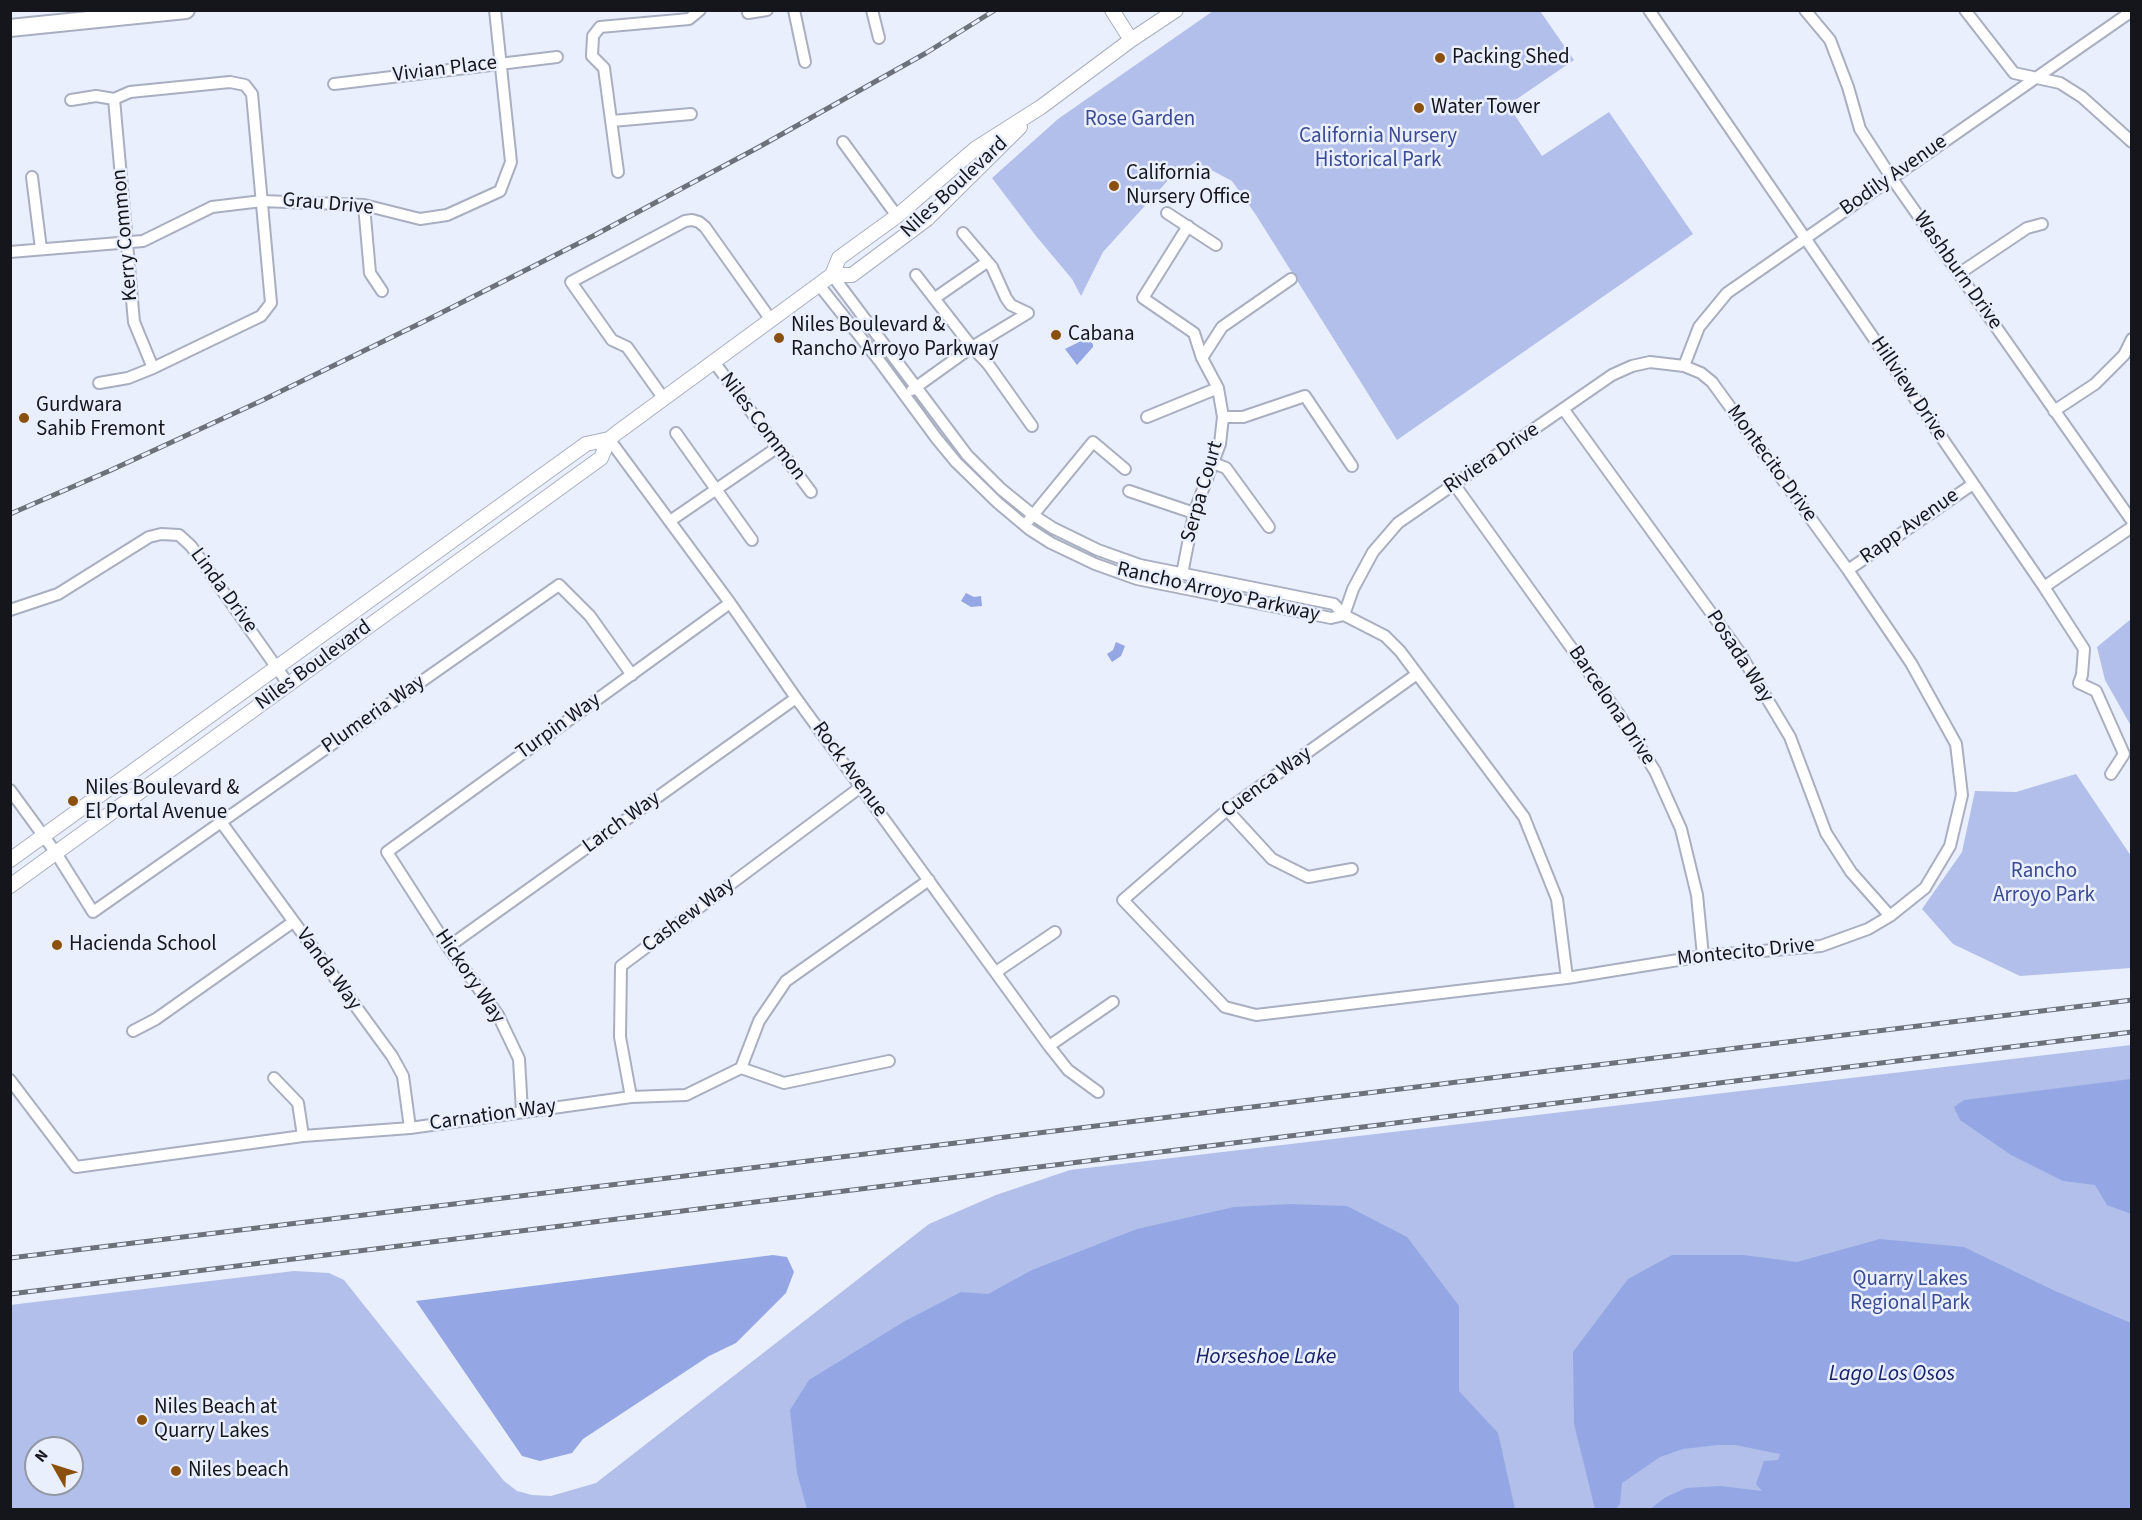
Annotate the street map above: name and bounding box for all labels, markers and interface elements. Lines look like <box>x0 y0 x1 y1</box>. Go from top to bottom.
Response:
place label: Packing Shed <box>1452 45 1570 71</box>
street label: Vivian Place <box>392 51 498 89</box>
marker: Packing Shed <box>1433 51 1447 65</box>
place label: Water Tower <box>1431 95 1540 121</box>
marker: Water Tower <box>1412 101 1426 115</box>
park label: Rose Garden <box>1085 107 1195 133</box>
park label: California Nursery Historical Park <box>1299 124 1457 174</box>
street label: Bodily Avenue <box>1836 130 1952 222</box>
street label: Niles Boulevard <box>896 132 1014 244</box>
place label: California Nursery Office <box>1126 161 1250 211</box>
street label: Kerry Common <box>108 168 144 302</box>
marker: California Nursery Office <box>1107 179 1121 193</box>
street label: Grau Drive <box>281 188 375 222</box>
street label: Washburn Drive <box>1907 207 2007 335</box>
place label: Niles Boulevard & Rancho Arroyo Parkway <box>791 313 998 363</box>
place label: Cabana <box>1068 322 1135 348</box>
marker: Cabana <box>1049 328 1063 342</box>
marker: Niles Boulevard & Rancho Arroyo Parkway <box>772 331 786 345</box>
street label: Hillview Drive <box>1864 332 1952 446</box>
street label: Niles Common <box>713 368 811 486</box>
place label: Gurdwara Sahib Fremont <box>36 393 165 443</box>
street label: Montecito Drive <box>1720 401 1822 527</box>
marker: Gurdwara Sahib Fremont <box>17 411 31 425</box>
street label: Riviera Drive <box>1440 418 1544 500</box>
street label: Serpa Court <box>1177 438 1229 546</box>
street label: Rapp Avenue <box>1856 484 1964 570</box>
street label: Linda Drive <box>184 544 262 638</box>
street label: Rancho Arroyo Parkway <box>1114 557 1322 629</box>
street label: Posada Way <box>1700 606 1778 708</box>
street label: Niles Boulevard <box>251 615 377 717</box>
street label: Barcelona Drive <box>1562 642 1660 770</box>
street label: Plumeria Way <box>318 670 430 760</box>
street label: Turpin Way <box>512 688 606 766</box>
street label: Rock Avenue <box>806 717 892 823</box>
street label: Cuenca Way <box>1217 742 1317 824</box>
place label: Niles Boulevard & El Portal Avenue <box>85 776 239 826</box>
street label: Larch Way <box>578 786 666 860</box>
marker: Niles Boulevard & El Portal Avenue <box>66 794 80 808</box>
park label: Rancho Arroyo Park <box>1993 859 2095 909</box>
street label: Cashew Way <box>638 873 740 959</box>
street label: Vanda Way <box>290 924 366 1016</box>
street label: Hickory Way <box>428 925 510 1029</box>
place label: Hacienda School <box>69 932 217 958</box>
street label: Montecito Drive <box>1676 933 1816 973</box>
marker: Hacienda School <box>50 938 64 952</box>
street label: Carnation Way <box>428 1095 558 1137</box>
park label: Quarry Lakes Regional Park <box>1850 1267 1970 1317</box>
water label: Horseshoe Lake <box>1196 1345 1336 1371</box>
water label: Lago Los Osos <box>1829 1362 1955 1388</box>
place label: Niles Beach at Quarry Lakes <box>154 1395 277 1445</box>
marker: Niles Beach at Quarry Lakes <box>135 1413 149 1427</box>
north arrow <box>24 1436 84 1496</box>
text: N <box>30 1445 53 1467</box>
place label: Niles beach <box>188 1458 289 1484</box>
marker: Niles beach <box>169 1464 183 1478</box>

